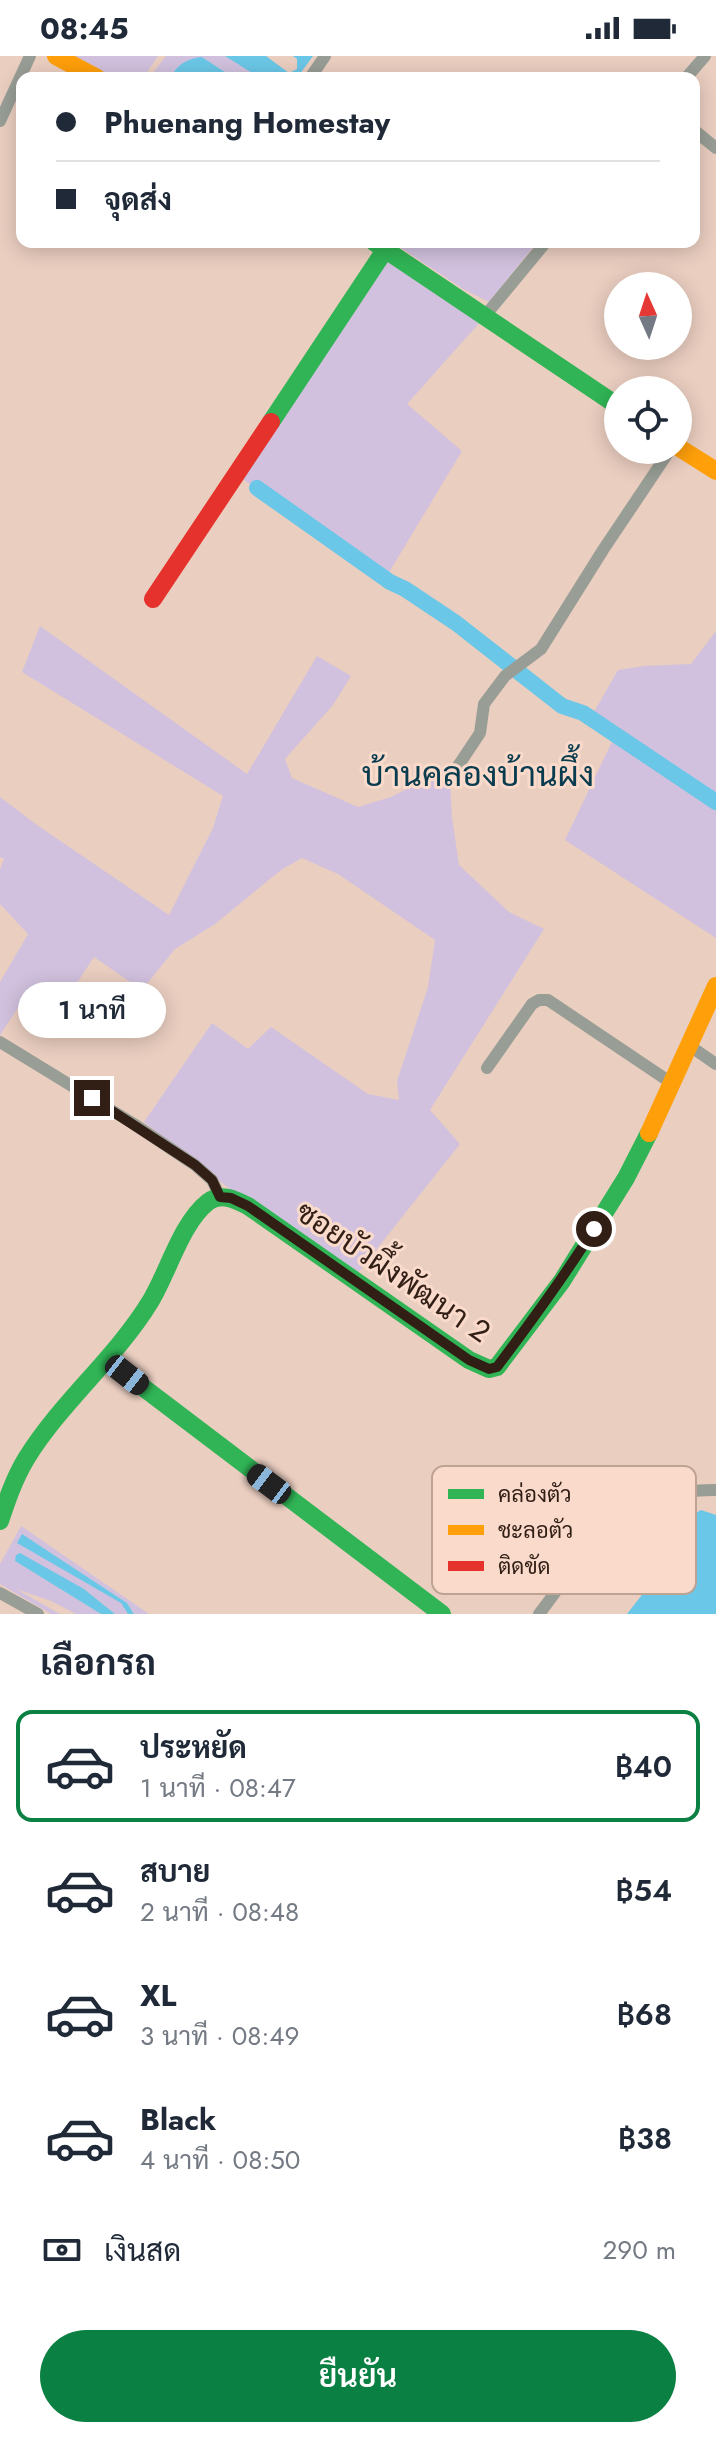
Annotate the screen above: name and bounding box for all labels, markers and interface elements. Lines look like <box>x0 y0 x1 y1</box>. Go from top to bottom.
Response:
text: 08:45 <box>40 7 129 50</box>
text: Phuenang Homestay <box>104 101 390 144</box>
text: จุดส่ง <box>104 178 172 221</box>
north arrow <box>604 272 692 360</box>
map controls <box>604 272 692 464</box>
button: locate <box>604 376 692 464</box>
district label: บ้านคลองบ้านผึ้ง <box>362 743 594 799</box>
callout: 1 นาที <box>18 982 166 1038</box>
text: 1 นาที <box>58 991 126 1029</box>
route end <box>74 1080 110 1116</box>
street label: ซอยบัวผึ้งพัฒนา 2 <box>287 1186 502 1353</box>
route start <box>576 1211 612 1247</box>
car <box>101 1351 153 1399</box>
car <box>243 1460 295 1508</box>
legend <box>432 1466 696 1594</box>
text: คล่องตัว <box>498 1478 572 1510</box>
text: ชะลอตัว <box>498 1514 573 1546</box>
text: ติดขัด <box>498 1550 550 1582</box>
text: เลือกรถ <box>40 1636 156 1688</box>
text: ประหยัด <box>140 1726 247 1769</box>
icon: car <box>44 1730 116 1802</box>
text: ฿40 <box>615 1745 672 1788</box>
text: 1 นาที · 08:47 <box>140 1769 296 1807</box>
text: สบาย <box>140 1850 210 1893</box>
icon: car <box>44 1854 116 1926</box>
text: ฿54 <box>616 1869 672 1912</box>
text: 2 นาที · 08:48 <box>140 1893 299 1931</box>
text: XL <box>140 1974 176 2017</box>
icon: car <box>44 1978 116 2050</box>
text: ฿68 <box>617 1993 672 2036</box>
text: 3 นาที · 08:49 <box>140 2017 299 2055</box>
text: Black <box>140 2098 216 2141</box>
icon: car <box>44 2102 116 2174</box>
text: ฿38 <box>618 2117 672 2160</box>
text: 4 นาที · 08:50 <box>140 2141 300 2179</box>
icon: cash <box>40 2228 84 2272</box>
text: เงินสด <box>104 2229 181 2272</box>
text: 290 m <box>603 2231 676 2269</box>
button: ยืนยัน <box>40 2330 676 2422</box>

